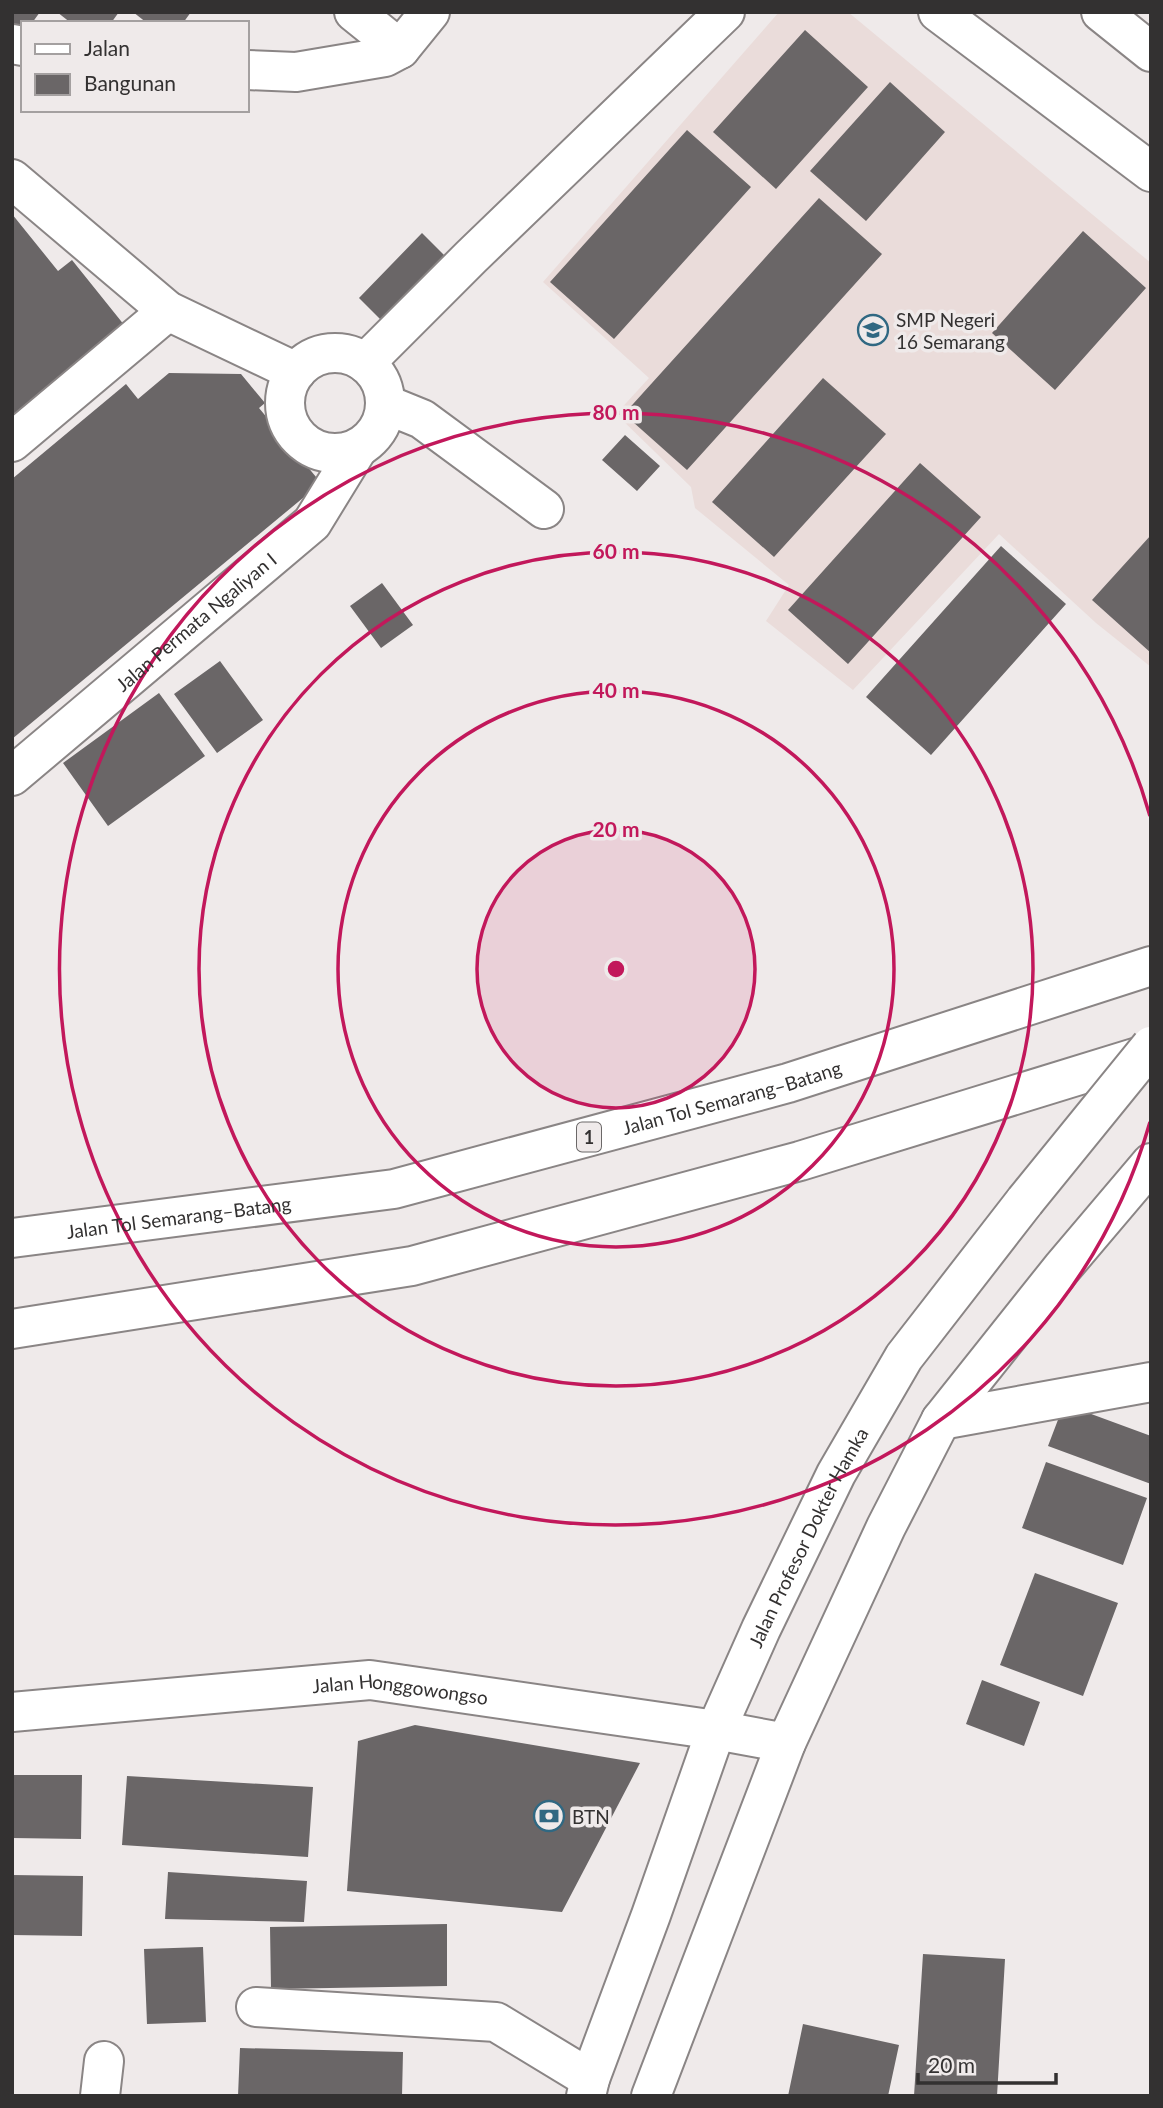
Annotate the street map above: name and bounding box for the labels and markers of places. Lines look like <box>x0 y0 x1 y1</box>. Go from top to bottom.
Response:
place label: SMP Negeri 16 Semarang <box>896 308 1005 353</box>
school or university icon: SMP Negeri 16 Semarang <box>856 313 890 347</box>
centre of rings <box>604 957 628 981</box>
bank icon: BTN <box>532 1799 566 1833</box>
place label: BTN <box>572 1805 610 1828</box>

